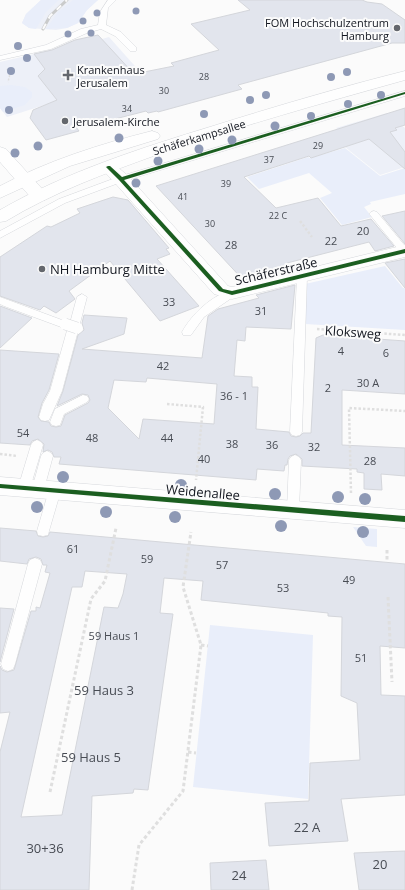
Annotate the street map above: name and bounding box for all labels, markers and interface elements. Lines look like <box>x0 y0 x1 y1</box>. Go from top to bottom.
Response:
place label: FOM Hochschulzentrum Hamburg <box>265 15 389 43</box>
marker: FOM Hochschulzentrum Hamburg <box>392 23 402 33</box>
place label: Krankenhaus Jerusalem <box>76 62 145 90</box>
marker: Krankenhaus Jerusalem <box>62 69 74 81</box>
house number: 28 <box>199 70 209 83</box>
house number: 30 <box>159 84 169 97</box>
house number: 34 <box>122 102 132 115</box>
place label: Jerusalem-Kirche <box>72 114 160 129</box>
marker: Jerusalem-Kirche <box>60 116 70 126</box>
street label: Schäferkampsallee <box>151 116 247 158</box>
house number: 29 <box>313 139 323 152</box>
house number: 37 <box>264 153 274 166</box>
house number: 39 <box>221 177 231 190</box>
house number: 41 <box>178 190 188 203</box>
house number: 22 C <box>269 209 287 222</box>
house number: 30 <box>205 217 215 230</box>
house number: 20 <box>357 223 369 238</box>
house number: 22 <box>325 233 337 248</box>
house number: 28 <box>225 237 237 252</box>
street label: Schäferstraße <box>233 253 319 289</box>
place label: NH Hamburg Mitte <box>50 260 165 278</box>
marker: NH Hamburg Mitte <box>37 264 47 274</box>
house number: 33 <box>163 294 175 309</box>
house number: 31 <box>255 303 267 318</box>
street label: Kloksweg <box>324 321 382 343</box>
house number: 4 <box>338 343 345 358</box>
house number: 6 <box>383 345 389 360</box>
house number: 42 <box>157 358 169 373</box>
house number: 30 A <box>357 375 379 390</box>
house number: 2 <box>325 380 331 395</box>
house number: 36 - 1 <box>220 388 248 403</box>
house number: 54 <box>17 425 30 440</box>
house number: 48 <box>86 430 98 445</box>
house number: 44 <box>161 430 174 445</box>
house number: 38 <box>226 436 238 451</box>
house number: 36 <box>266 437 278 452</box>
house number: 32 <box>308 439 320 454</box>
house number: 40 <box>198 451 210 466</box>
house number: 28 <box>364 453 376 468</box>
street label: Weidenallee <box>165 480 241 504</box>
house number: 61 <box>67 541 79 556</box>
house number: 59 <box>141 551 153 566</box>
house number: 57 <box>216 557 228 572</box>
house number: 49 <box>343 572 355 587</box>
house number: 53 <box>277 580 289 595</box>
house number: 59 Haus 1 <box>89 628 139 643</box>
house number: 51 <box>355 650 367 665</box>
house number: 59 Haus 3 <box>74 681 134 699</box>
house number: 59 Haus 5 <box>61 748 121 766</box>
house number: 22 A <box>294 818 321 836</box>
house number: 30+36 <box>26 839 64 857</box>
house number: 20 <box>373 855 387 873</box>
house number: 24 <box>232 866 247 884</box>

